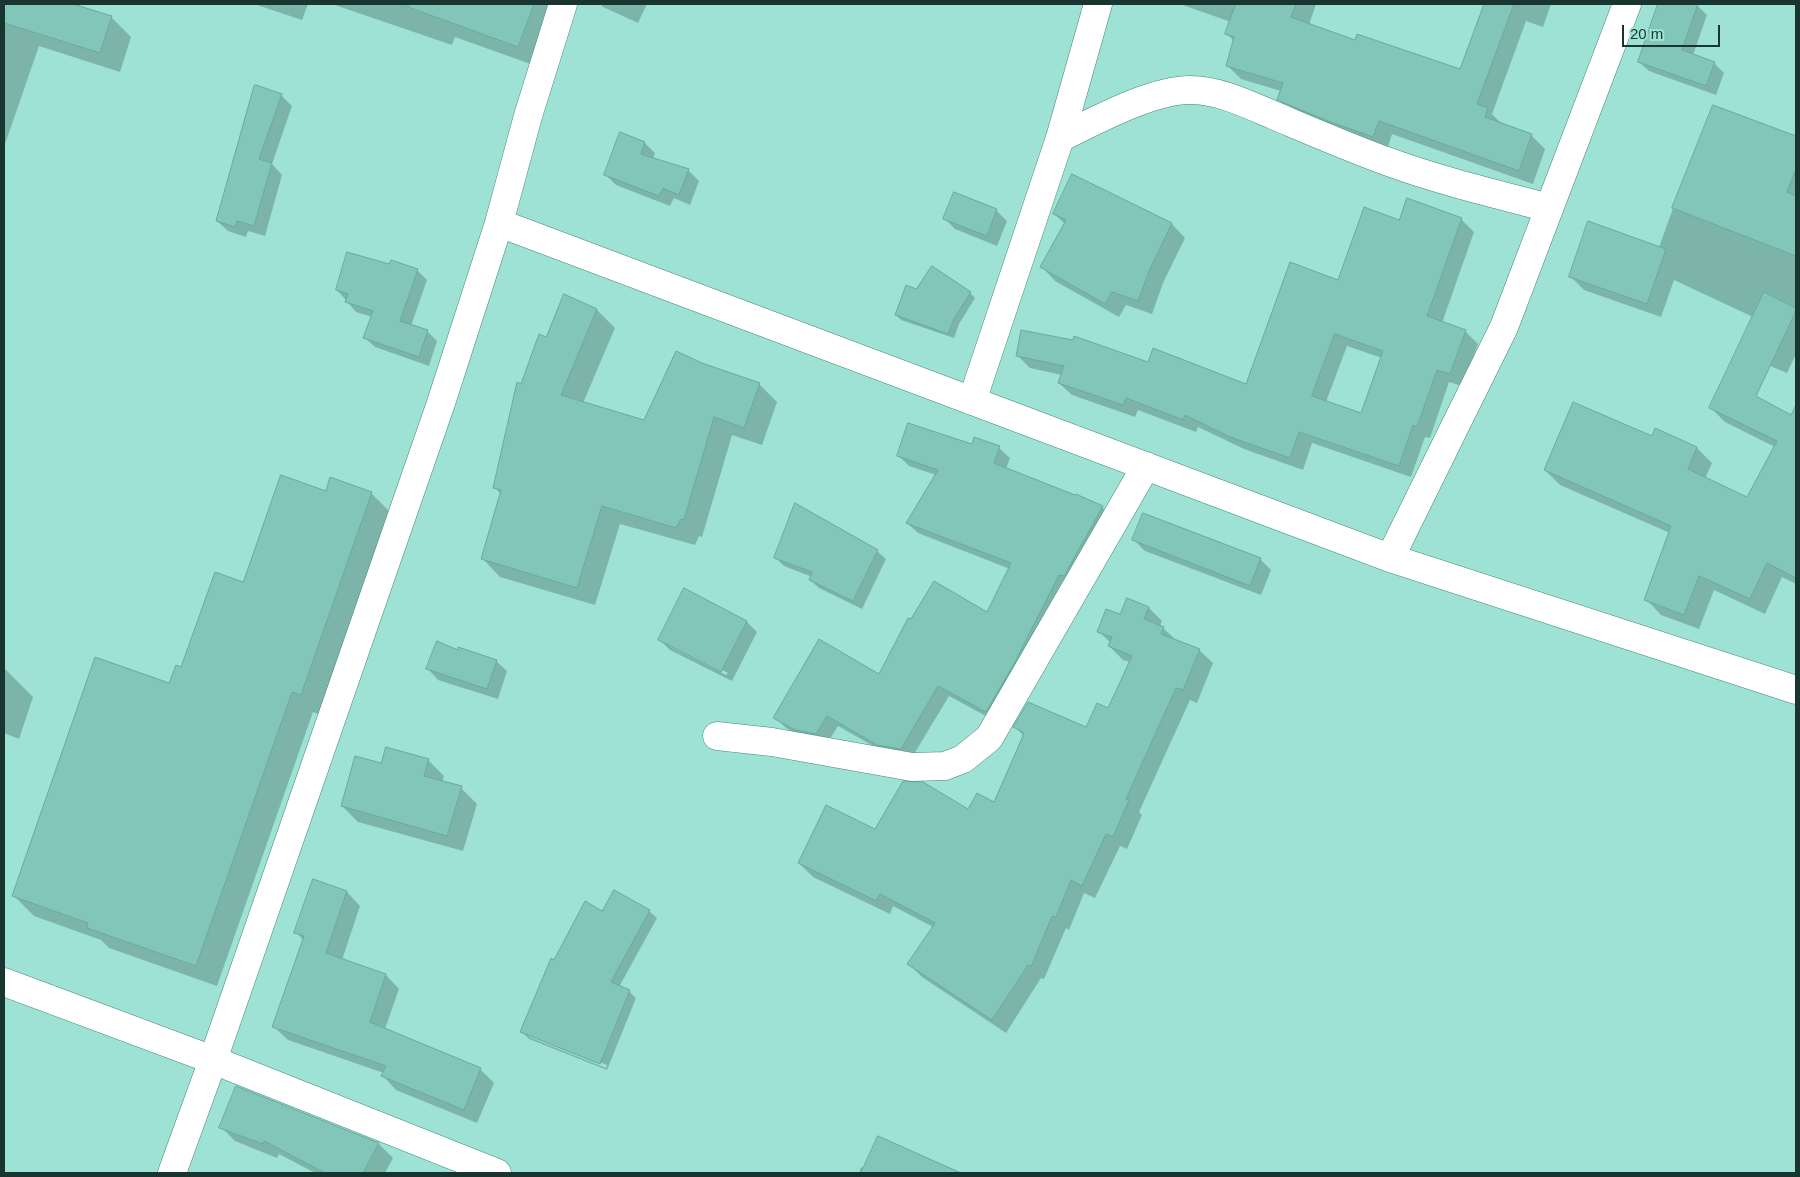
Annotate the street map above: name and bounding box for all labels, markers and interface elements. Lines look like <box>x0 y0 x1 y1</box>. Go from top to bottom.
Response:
scale bar <box>1625 15 1722 47</box>
text: 20 m <box>1630 25 1663 42</box>

